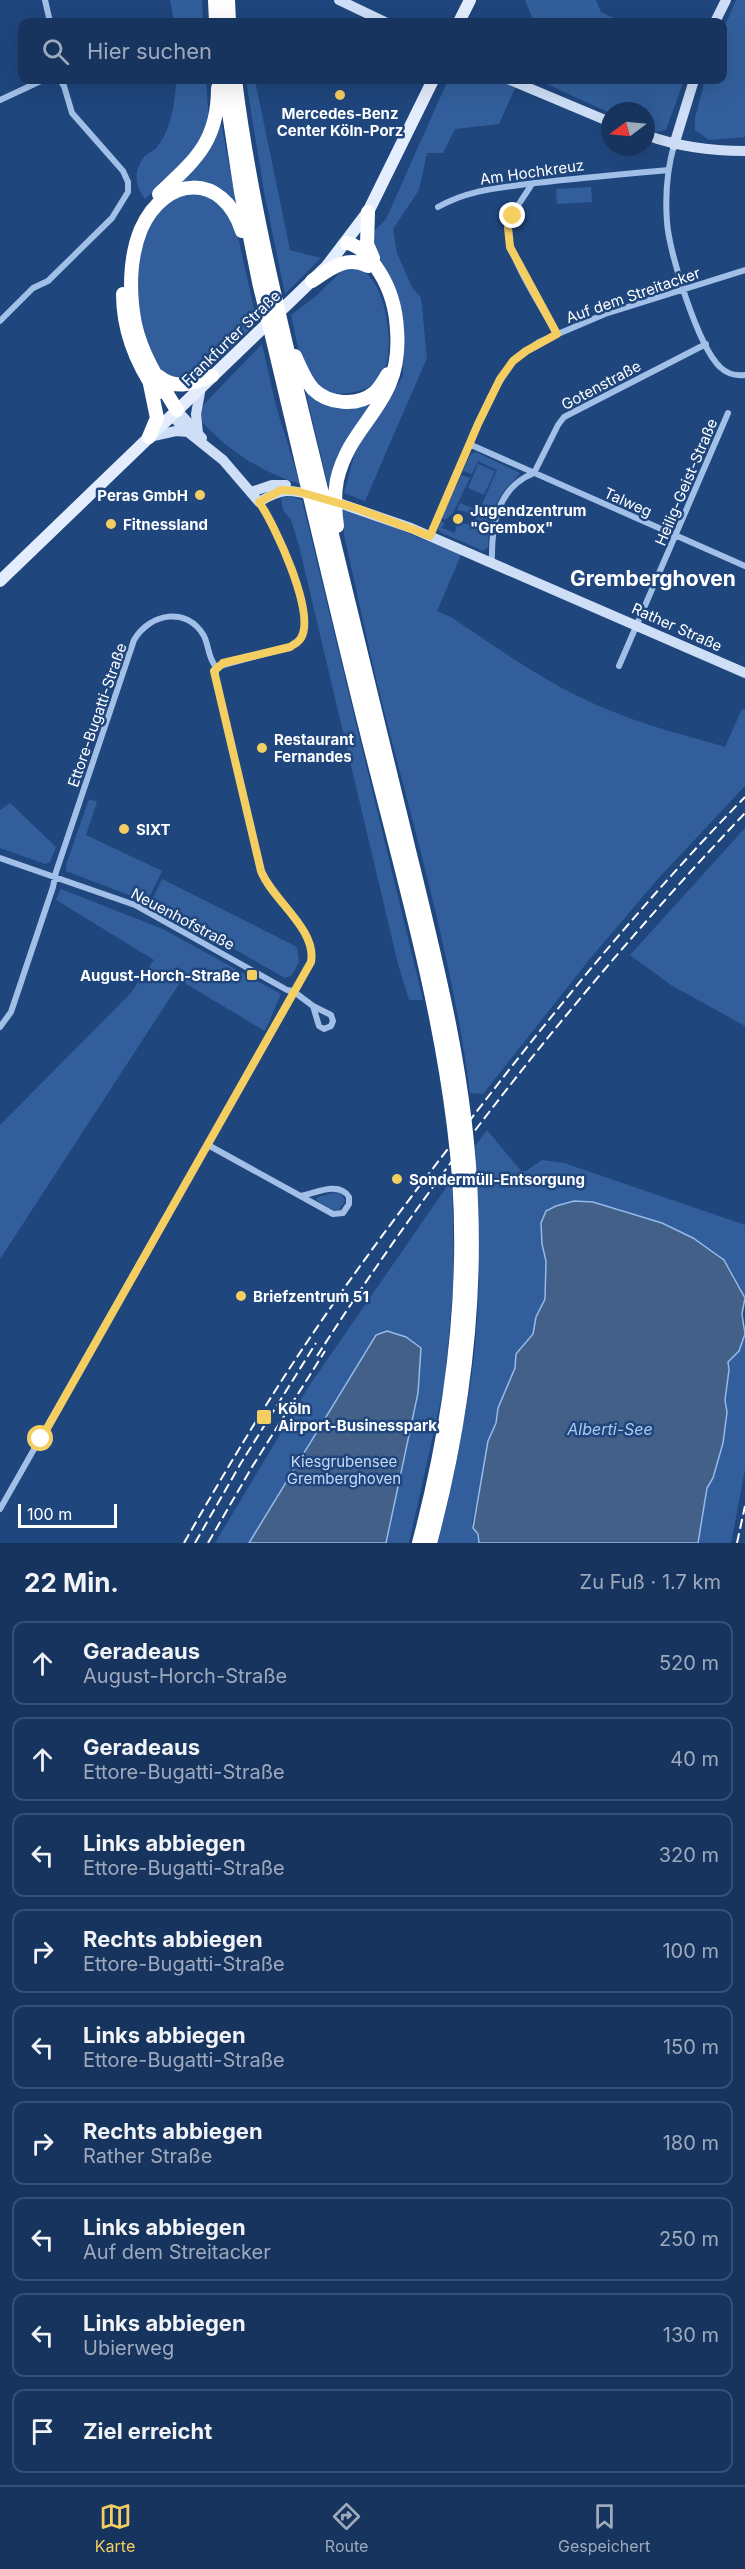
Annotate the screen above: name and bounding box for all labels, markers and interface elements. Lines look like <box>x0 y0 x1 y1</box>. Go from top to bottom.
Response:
search box <box>18 18 727 84</box>
icon: search <box>39 35 72 68</box>
text: Hier suchen <box>87 38 212 64</box>
marker: Mercedes-Benz Center Köln-Porz <box>333 88 347 102</box>
north arrow <box>601 102 655 156</box>
place label: Mercedes-Benz Center Köln-Porz <box>277 104 403 140</box>
street label: Am Hochkreuz <box>479 155 585 189</box>
route end <box>499 202 525 228</box>
street label: Auf dem Streitacker <box>563 263 703 327</box>
street label: Frankfurter Straße <box>178 286 284 390</box>
street label: Gotenstraße <box>558 356 644 414</box>
street label: Heilig-Geist-Straße <box>651 415 721 549</box>
street label: Talweg <box>601 483 655 521</box>
place label: Peras GmbH <box>97 486 188 505</box>
marker: Peras GmbH <box>193 488 207 502</box>
place label: Jugendzentrum "Grembox" <box>470 501 587 537</box>
marker: Jugendzentrum "Grembox" <box>451 512 465 526</box>
place label: Fitnessland <box>123 515 208 534</box>
marker: Fitnessland <box>104 517 118 531</box>
district label: Gremberghoven <box>570 566 736 591</box>
street label: Rather Straße <box>629 599 725 655</box>
street label: Ettore-Bugatti-Straße <box>63 640 131 790</box>
place label: Restaurant Fernandes <box>274 730 355 766</box>
marker: Restaurant Fernandes <box>255 741 269 755</box>
place label: SIXT <box>136 820 171 839</box>
marker: SIXT <box>117 822 131 836</box>
street label: Neuenhofstraße <box>128 884 238 954</box>
place label: August-Horch-Straße <box>80 966 240 985</box>
marker: August-Horch-Straße <box>245 968 259 982</box>
place label: Sondermüll-Entsorgung <box>409 1170 585 1189</box>
marker: Sondermüll-Entsorgung <box>390 1172 404 1186</box>
place label: Briefzentrum 51 <box>253 1287 369 1306</box>
marker: Briefzentrum 51 <box>234 1289 248 1303</box>
place label: Köln Airport-Businesspark <box>278 1399 437 1435</box>
marker: Köln Airport-Businesspark <box>255 1408 273 1426</box>
water label: Alberti-See <box>566 1419 653 1439</box>
route start <box>27 1425 53 1451</box>
park label: Kiesgrubensee Gremberghoven <box>287 1452 401 1488</box>
scale bar <box>18 1501 117 1528</box>
text: 100 m <box>27 1504 72 1524</box>
text: 22 Min. <box>24 1567 119 1598</box>
text: Zu Fuß · 1.7 km <box>580 1570 721 1594</box>
text: Geradeaus <box>83 1638 200 1664</box>
icon: ahead <box>26 1647 59 1680</box>
text: 520 m <box>659 1651 719 1675</box>
text: August-Horch-Straße <box>83 1664 287 1688</box>
text: Geradeaus <box>83 1734 200 1760</box>
icon: ahead <box>26 1743 59 1776</box>
text: 40 m <box>670 1747 719 1771</box>
text: Ettore-Bugatti-Straße <box>83 1760 285 1784</box>
text: Links abbiegen <box>83 1830 246 1856</box>
icon: left <box>26 1839 59 1872</box>
text: 320 m <box>659 1843 719 1867</box>
text: Ettore-Bugatti-Straße <box>83 1856 285 1880</box>
text: Rechts abbiegen <box>83 1926 263 1952</box>
icon: right <box>26 1935 59 1968</box>
text: 100 m <box>662 1939 719 1963</box>
text: Ettore-Bugatti-Straße <box>83 1952 285 1976</box>
text: Links abbiegen <box>83 2022 246 2048</box>
icon: left <box>26 2031 59 2064</box>
text: 150 m <box>663 2035 719 2059</box>
text: Ettore-Bugatti-Straße <box>83 2048 285 2072</box>
text: Rechts abbiegen <box>83 2118 263 2144</box>
icon: right <box>26 2127 59 2160</box>
text: 180 m <box>663 2131 719 2155</box>
text: Rather Straße <box>83 2144 212 2168</box>
text: Links abbiegen <box>83 2214 246 2240</box>
icon: left <box>26 2223 59 2256</box>
text: 250 m <box>659 2227 719 2251</box>
text: Auf dem Streitacker <box>83 2240 271 2264</box>
text: Links abbiegen <box>83 2310 246 2336</box>
icon: left <box>26 2319 59 2352</box>
text: 130 m <box>663 2323 719 2347</box>
text: Ubierweg <box>83 2336 174 2360</box>
icon: arrive <box>26 2415 59 2448</box>
text: Ziel erreicht <box>83 2418 212 2444</box>
tab: Karte <box>95 2500 135 2556</box>
tab: Route <box>325 2500 368 2556</box>
tab: Gespeichert <box>558 2500 650 2556</box>

